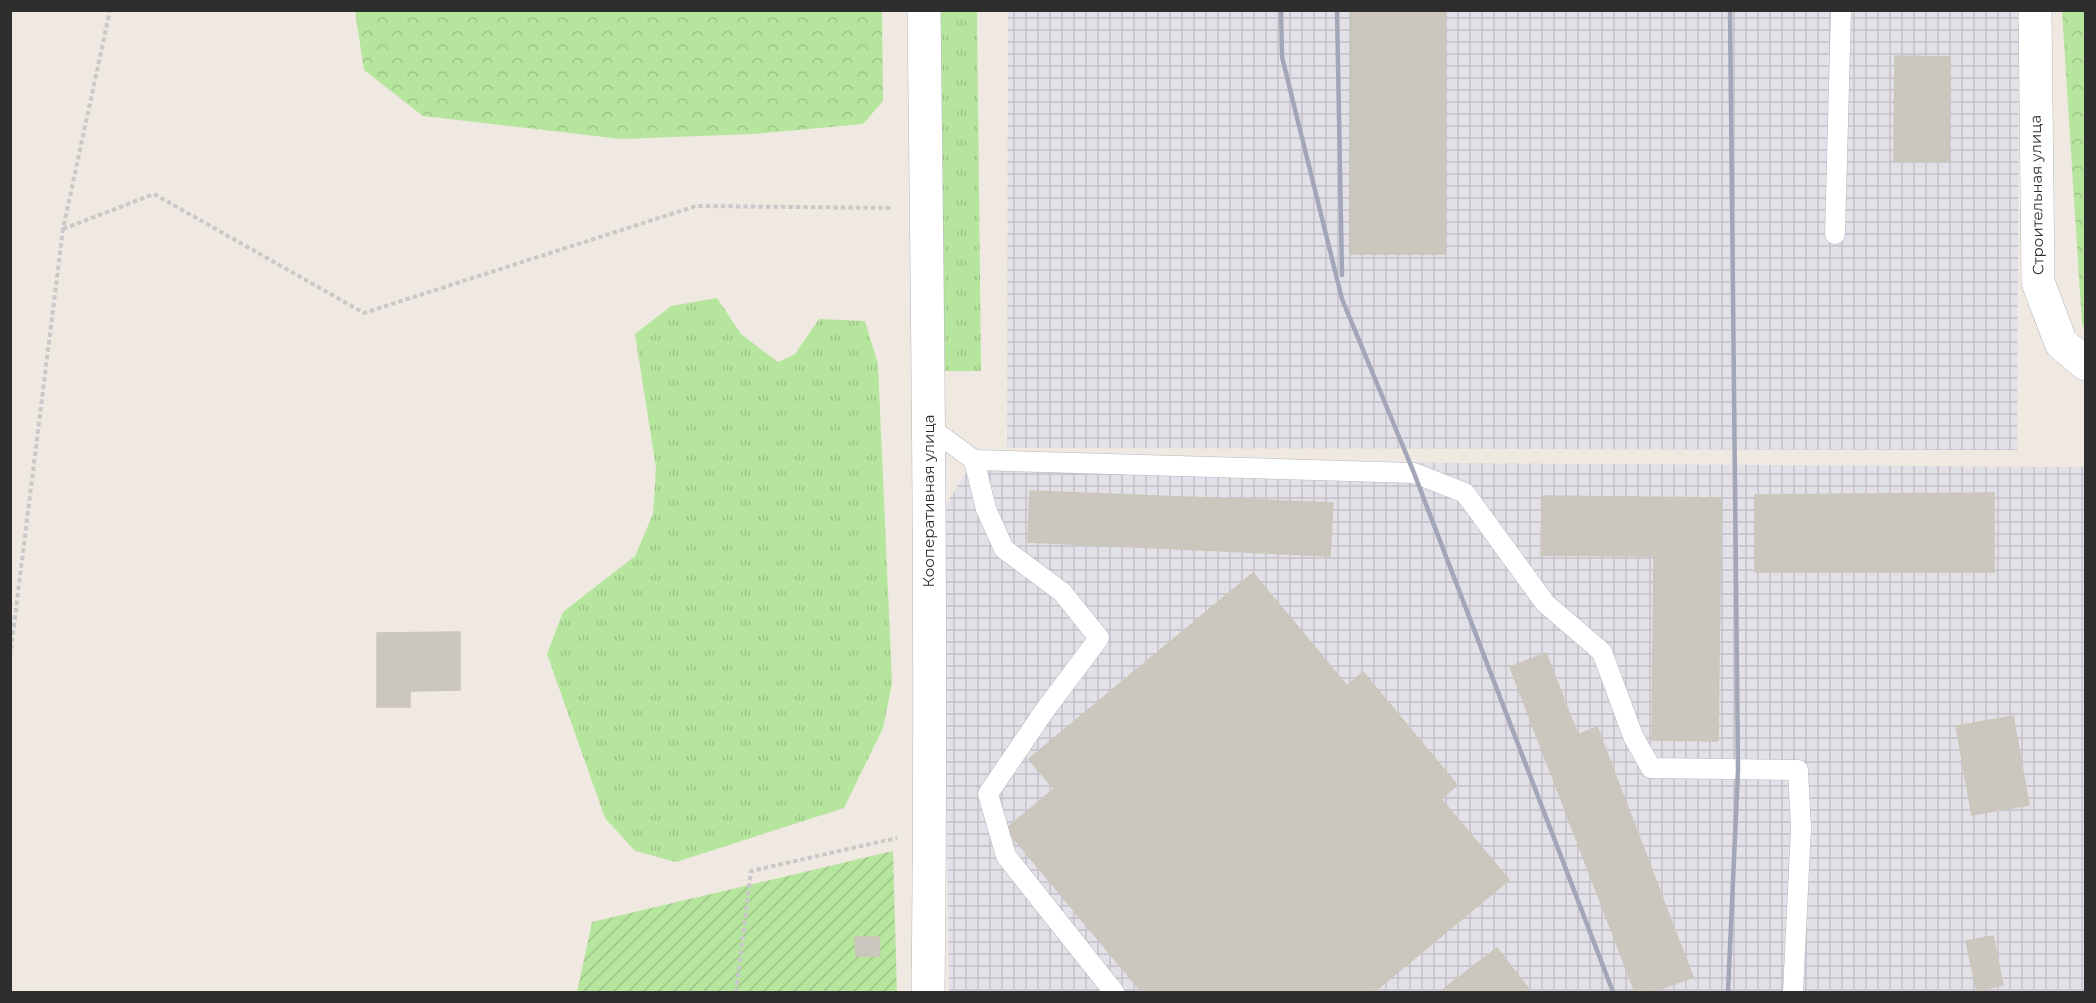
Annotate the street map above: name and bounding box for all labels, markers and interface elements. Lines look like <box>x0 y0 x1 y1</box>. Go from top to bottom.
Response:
street label: Строительная улица <box>2026 115 2047 275</box>
street label: Кооперативная улица <box>919 415 938 587</box>

